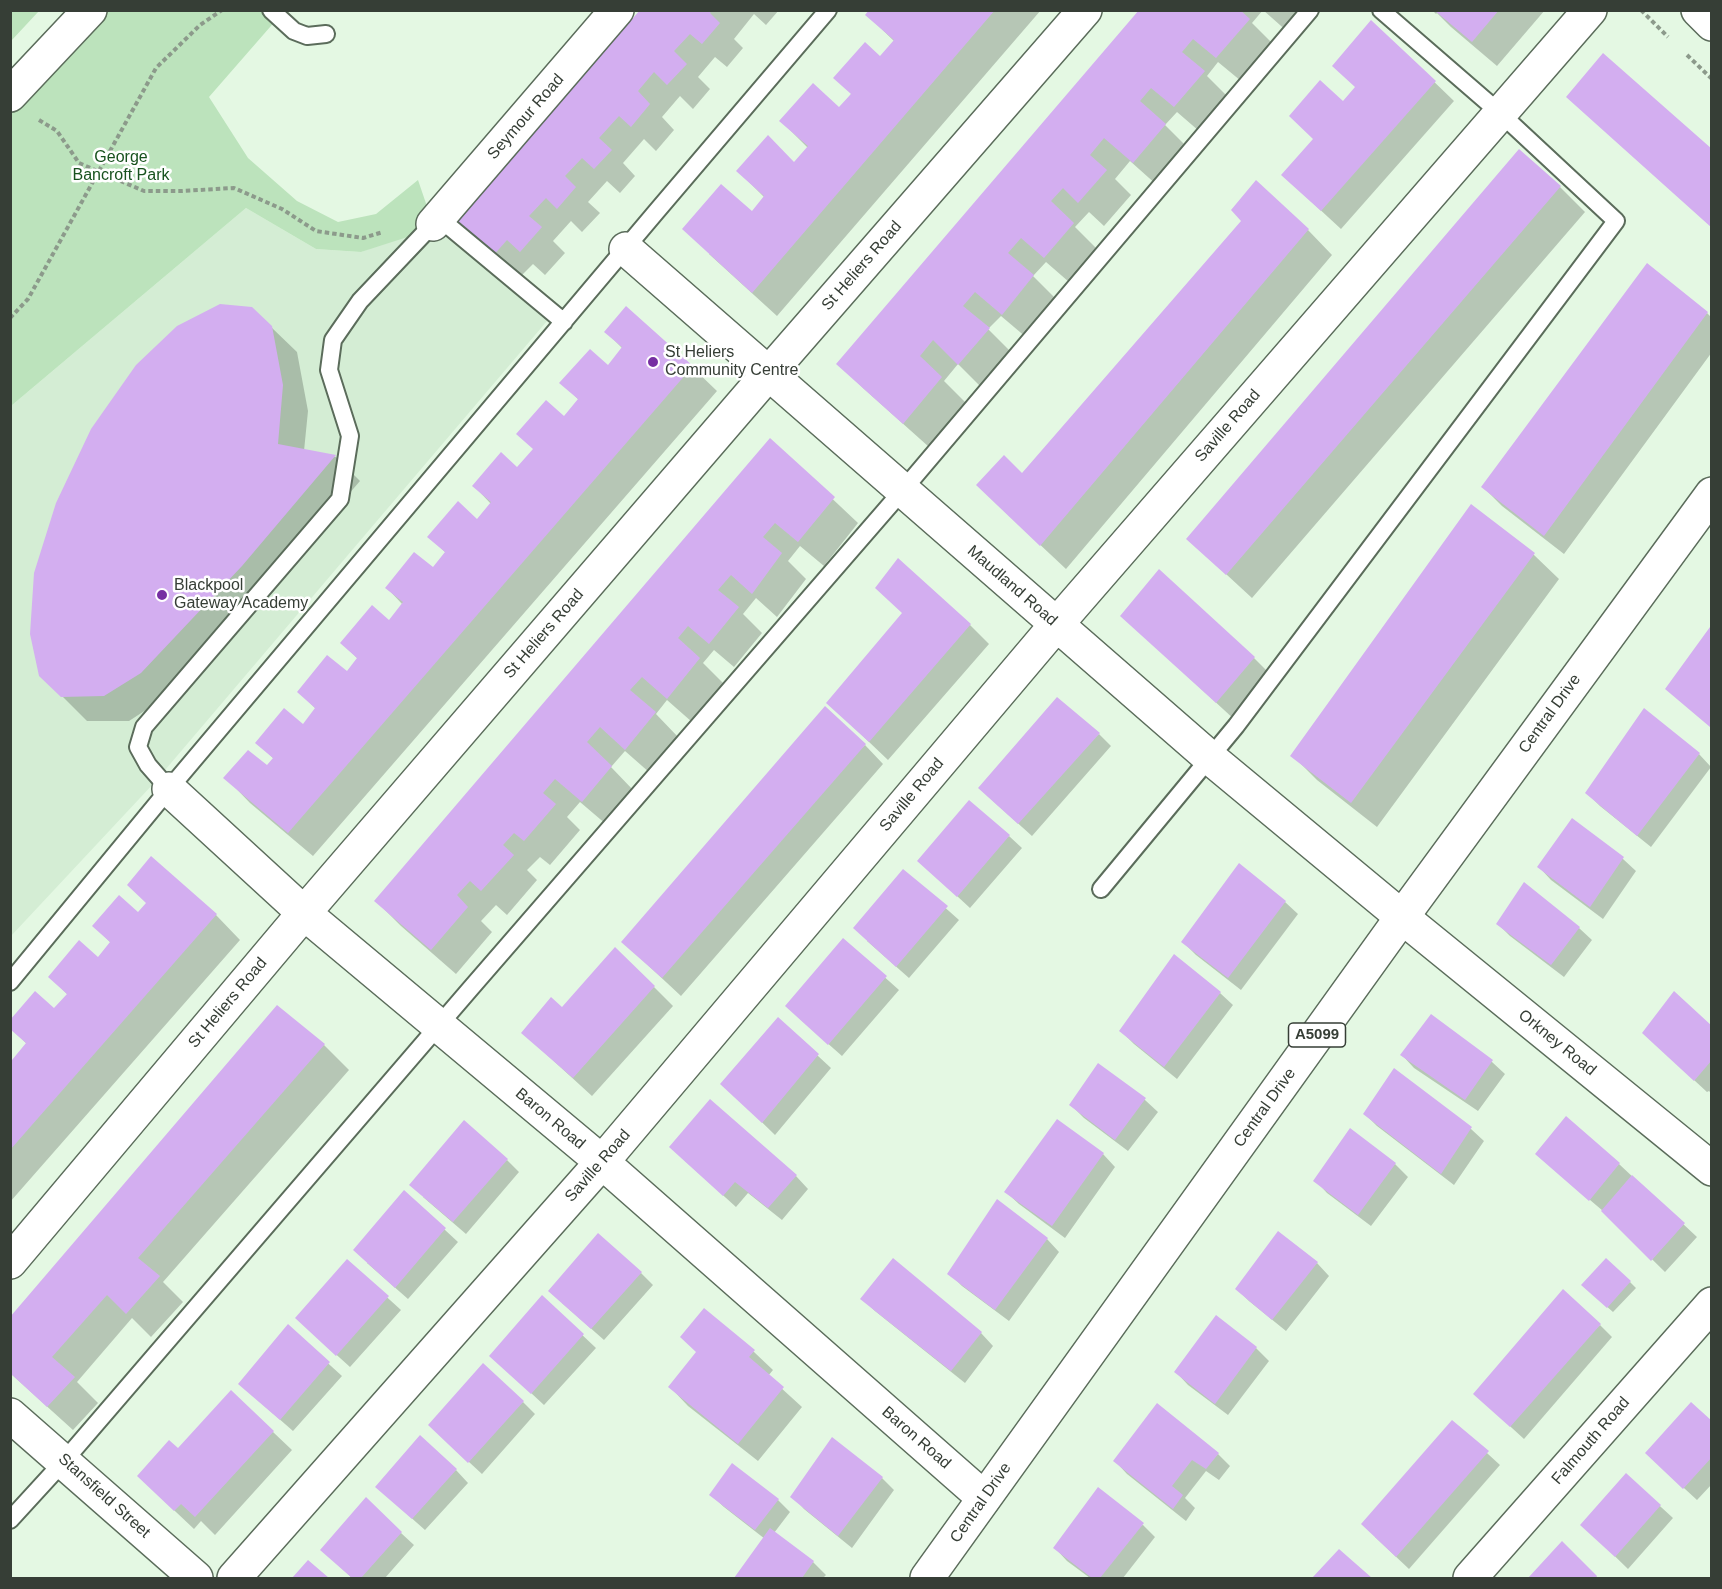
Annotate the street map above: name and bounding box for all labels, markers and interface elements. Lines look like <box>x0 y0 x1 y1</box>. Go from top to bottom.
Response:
street label: Seymour Road <box>484 70 568 164</box>
park label: George Bancroft Park <box>73 148 169 186</box>
street label: St Heliers Road <box>818 217 906 315</box>
place label: St Heliers Community Centre <box>665 343 798 381</box>
marker: St Heliers Community Centre <box>646 355 660 369</box>
street label: Saville Road <box>1191 386 1265 466</box>
street label: Maudland Road <box>963 542 1061 630</box>
place label: Blackpool Gateway Academy <box>174 576 308 614</box>
street label: St Heliers Road <box>500 585 588 683</box>
marker: Blackpool Gateway Academy <box>155 588 169 602</box>
street label: Central Drive <box>1515 671 1585 757</box>
street label: Saville Road <box>876 754 948 836</box>
street label: St Heliers Road <box>185 954 271 1052</box>
street label: Orkney Road <box>1514 1006 1600 1080</box>
road number: A5099 <box>1288 1023 1346 1047</box>
street label: Central Drive <box>1230 1065 1300 1151</box>
street label: Baron Road <box>511 1084 589 1154</box>
street label: Saville Road <box>561 1126 635 1206</box>
street label: Falmouth Road <box>1548 1393 1634 1489</box>
street label: Baron Road <box>877 1403 955 1473</box>
street label: Stansfield Street <box>54 1450 154 1542</box>
street label: Central Drive <box>946 1459 1016 1547</box>

